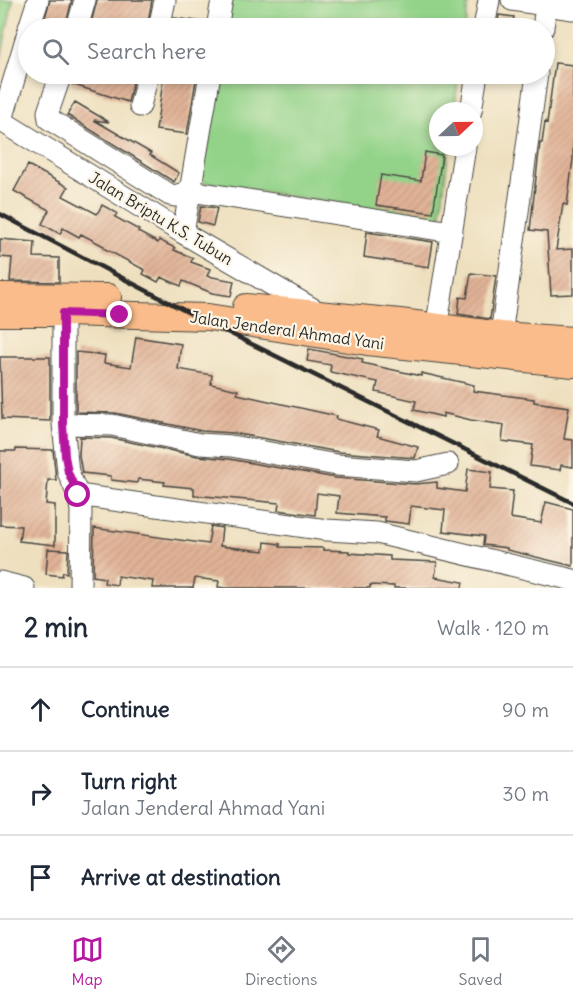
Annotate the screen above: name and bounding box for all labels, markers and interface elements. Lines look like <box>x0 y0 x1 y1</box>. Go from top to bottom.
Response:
search box <box>18 18 555 84</box>
icon: search <box>39 35 72 68</box>
text: Search here <box>87 37 206 65</box>
north arrow <box>429 102 483 156</box>
street label: Jalan Briptu K.S. Tubun <box>85 167 237 269</box>
route end <box>106 301 132 327</box>
street label: Jalan Jenderal Ahmad Yani <box>189 306 385 354</box>
route start <box>64 481 90 507</box>
text: 2 min <box>24 611 88 644</box>
text: Walk · 120 m <box>437 615 549 640</box>
icon: ahead <box>24 693 57 726</box>
text: Continue <box>81 695 170 723</box>
text: 90 m <box>502 697 549 722</box>
text: Turn right <box>81 767 177 795</box>
icon: right <box>24 777 57 810</box>
text: 30 m <box>502 781 549 806</box>
text: Jalan Jenderal Ahmad Yani <box>81 795 325 820</box>
icon: arrive <box>24 861 57 894</box>
text: Arrive at destination <box>81 863 281 891</box>
tab: Map <box>71 933 104 989</box>
tab: Directions <box>245 933 317 989</box>
tab: Saved <box>459 933 502 989</box>

